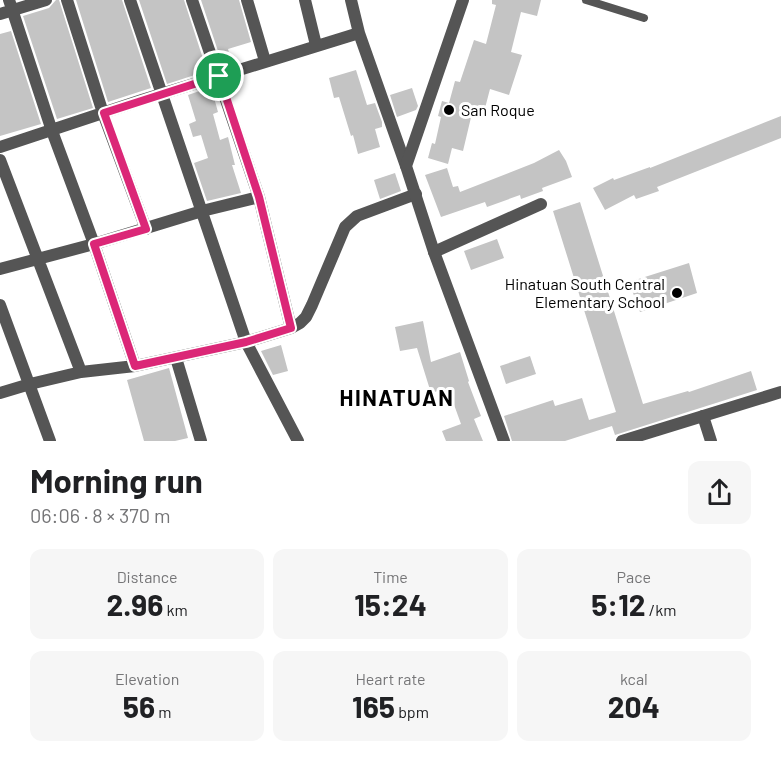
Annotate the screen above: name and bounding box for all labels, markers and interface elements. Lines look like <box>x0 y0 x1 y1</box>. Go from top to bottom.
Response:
pin <box>193 50 244 101</box>
icon: arrive <box>202 59 235 92</box>
place label: San Roque <box>461 100 535 119</box>
marker: San Roque <box>442 103 456 117</box>
place label: Hinatuan South Central Elementary School <box>505 274 665 311</box>
marker: Hinatuan South Central Elementary School <box>670 286 684 300</box>
district label: HINATUAN <box>340 384 454 410</box>
text: Morning run <box>30 460 203 500</box>
button: share <box>688 461 751 524</box>
text: 06:06 · 8 × 370 m <box>30 503 171 527</box>
text: Distance <box>117 567 178 586</box>
text: Time <box>373 567 408 586</box>
text: Pace <box>617 567 651 586</box>
text: 2.96 <box>106 586 163 622</box>
text: 15:24 <box>354 586 427 622</box>
text: 5:12 <box>591 586 646 622</box>
text: km <box>163 600 188 619</box>
text: /km <box>646 600 677 619</box>
text: Elevation <box>115 669 179 688</box>
text: Heart rate <box>355 669 426 688</box>
text: kcal <box>620 669 648 688</box>
text: 56 <box>123 688 155 724</box>
text: 165 <box>352 688 395 724</box>
text: 204 <box>608 688 660 724</box>
text: m <box>155 702 172 721</box>
text: bpm <box>395 702 429 721</box>

